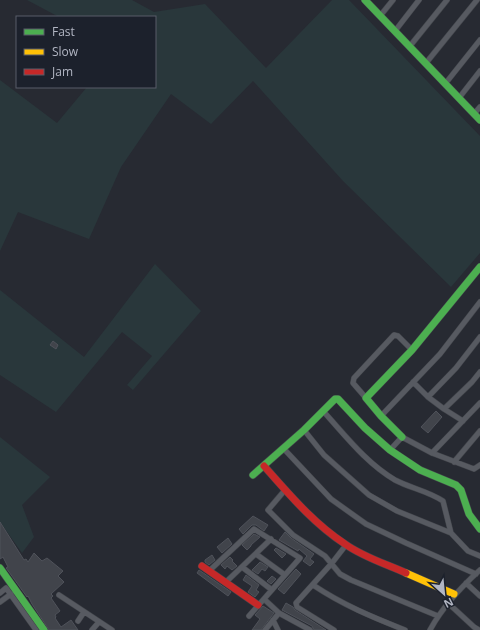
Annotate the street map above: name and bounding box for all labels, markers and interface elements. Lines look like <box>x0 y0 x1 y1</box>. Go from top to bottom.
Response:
legend <box>16 16 156 88</box>
text: Fast <box>52 23 75 40</box>
text: Slow <box>52 43 79 60</box>
text: Jam <box>51 63 73 80</box>
north arrow <box>424 574 464 614</box>
text: N <box>441 595 456 612</box>

